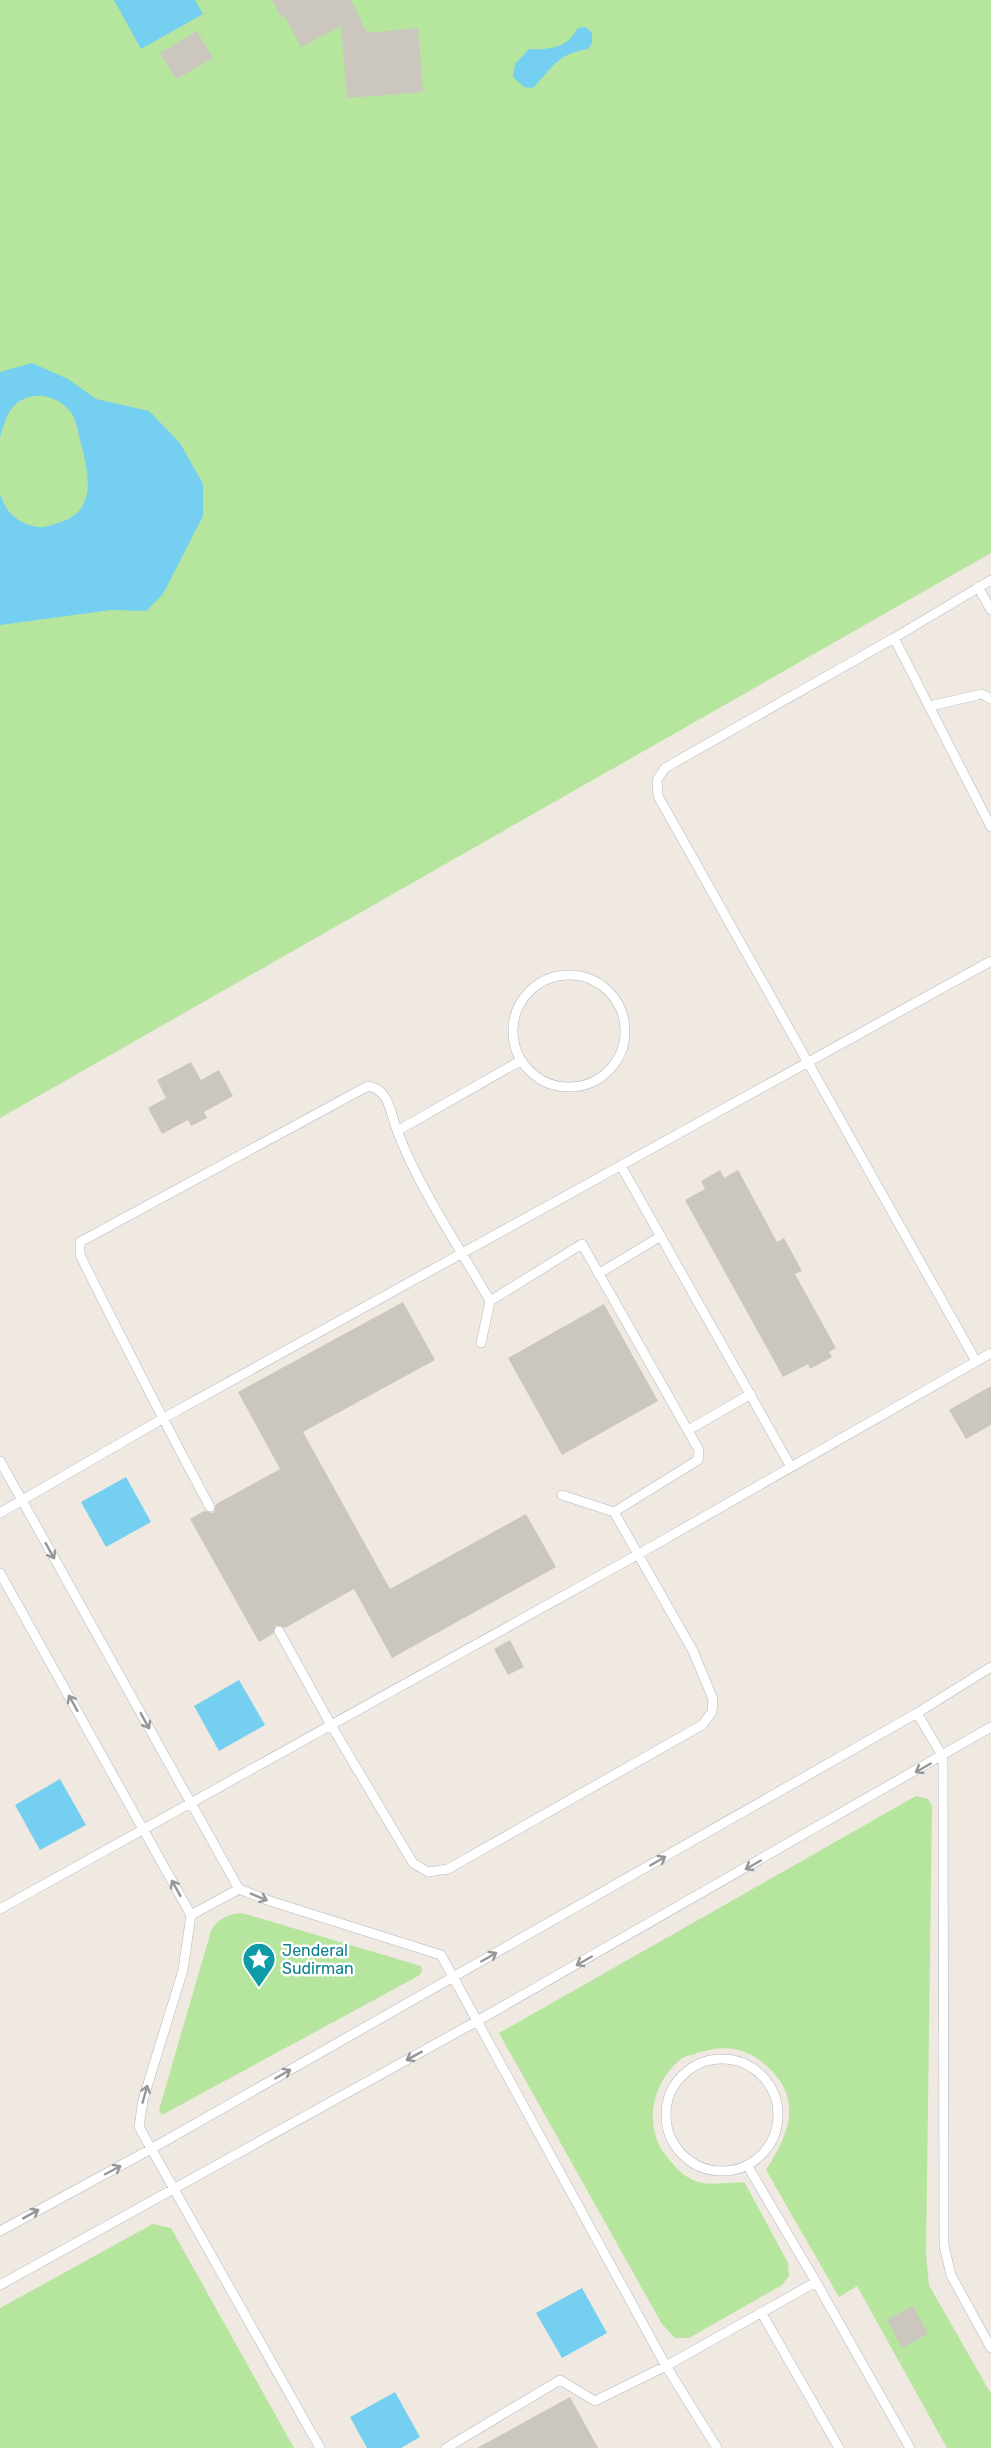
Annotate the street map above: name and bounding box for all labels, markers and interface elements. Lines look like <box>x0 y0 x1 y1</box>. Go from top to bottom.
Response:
one-way arrow <box>44 1542 56 1559</box>
one-way arrow <box>67 1695 78 1713</box>
one-way arrow <box>139 1712 151 1729</box>
one-way arrow <box>915 1762 932 1774</box>
one-way arrow <box>649 1854 666 1866</box>
one-way arrow <box>745 1859 762 1871</box>
one-way arrow <box>170 1880 182 1897</box>
one-way arrow <box>249 1892 268 1903</box>
place icon: Jenderal Sudirman <box>241 1941 277 1988</box>
place label: Jenderal Sudirman <box>282 1941 354 1978</box>
one-way arrow <box>480 1951 497 1963</box>
one-way arrow <box>576 1955 593 1967</box>
one-way arrow <box>406 2051 423 2063</box>
one-way arrow <box>274 2068 291 2080</box>
one-way arrow <box>140 2085 151 2104</box>
one-way arrow <box>103 2164 121 2175</box>
one-way arrow <box>21 2208 39 2219</box>

